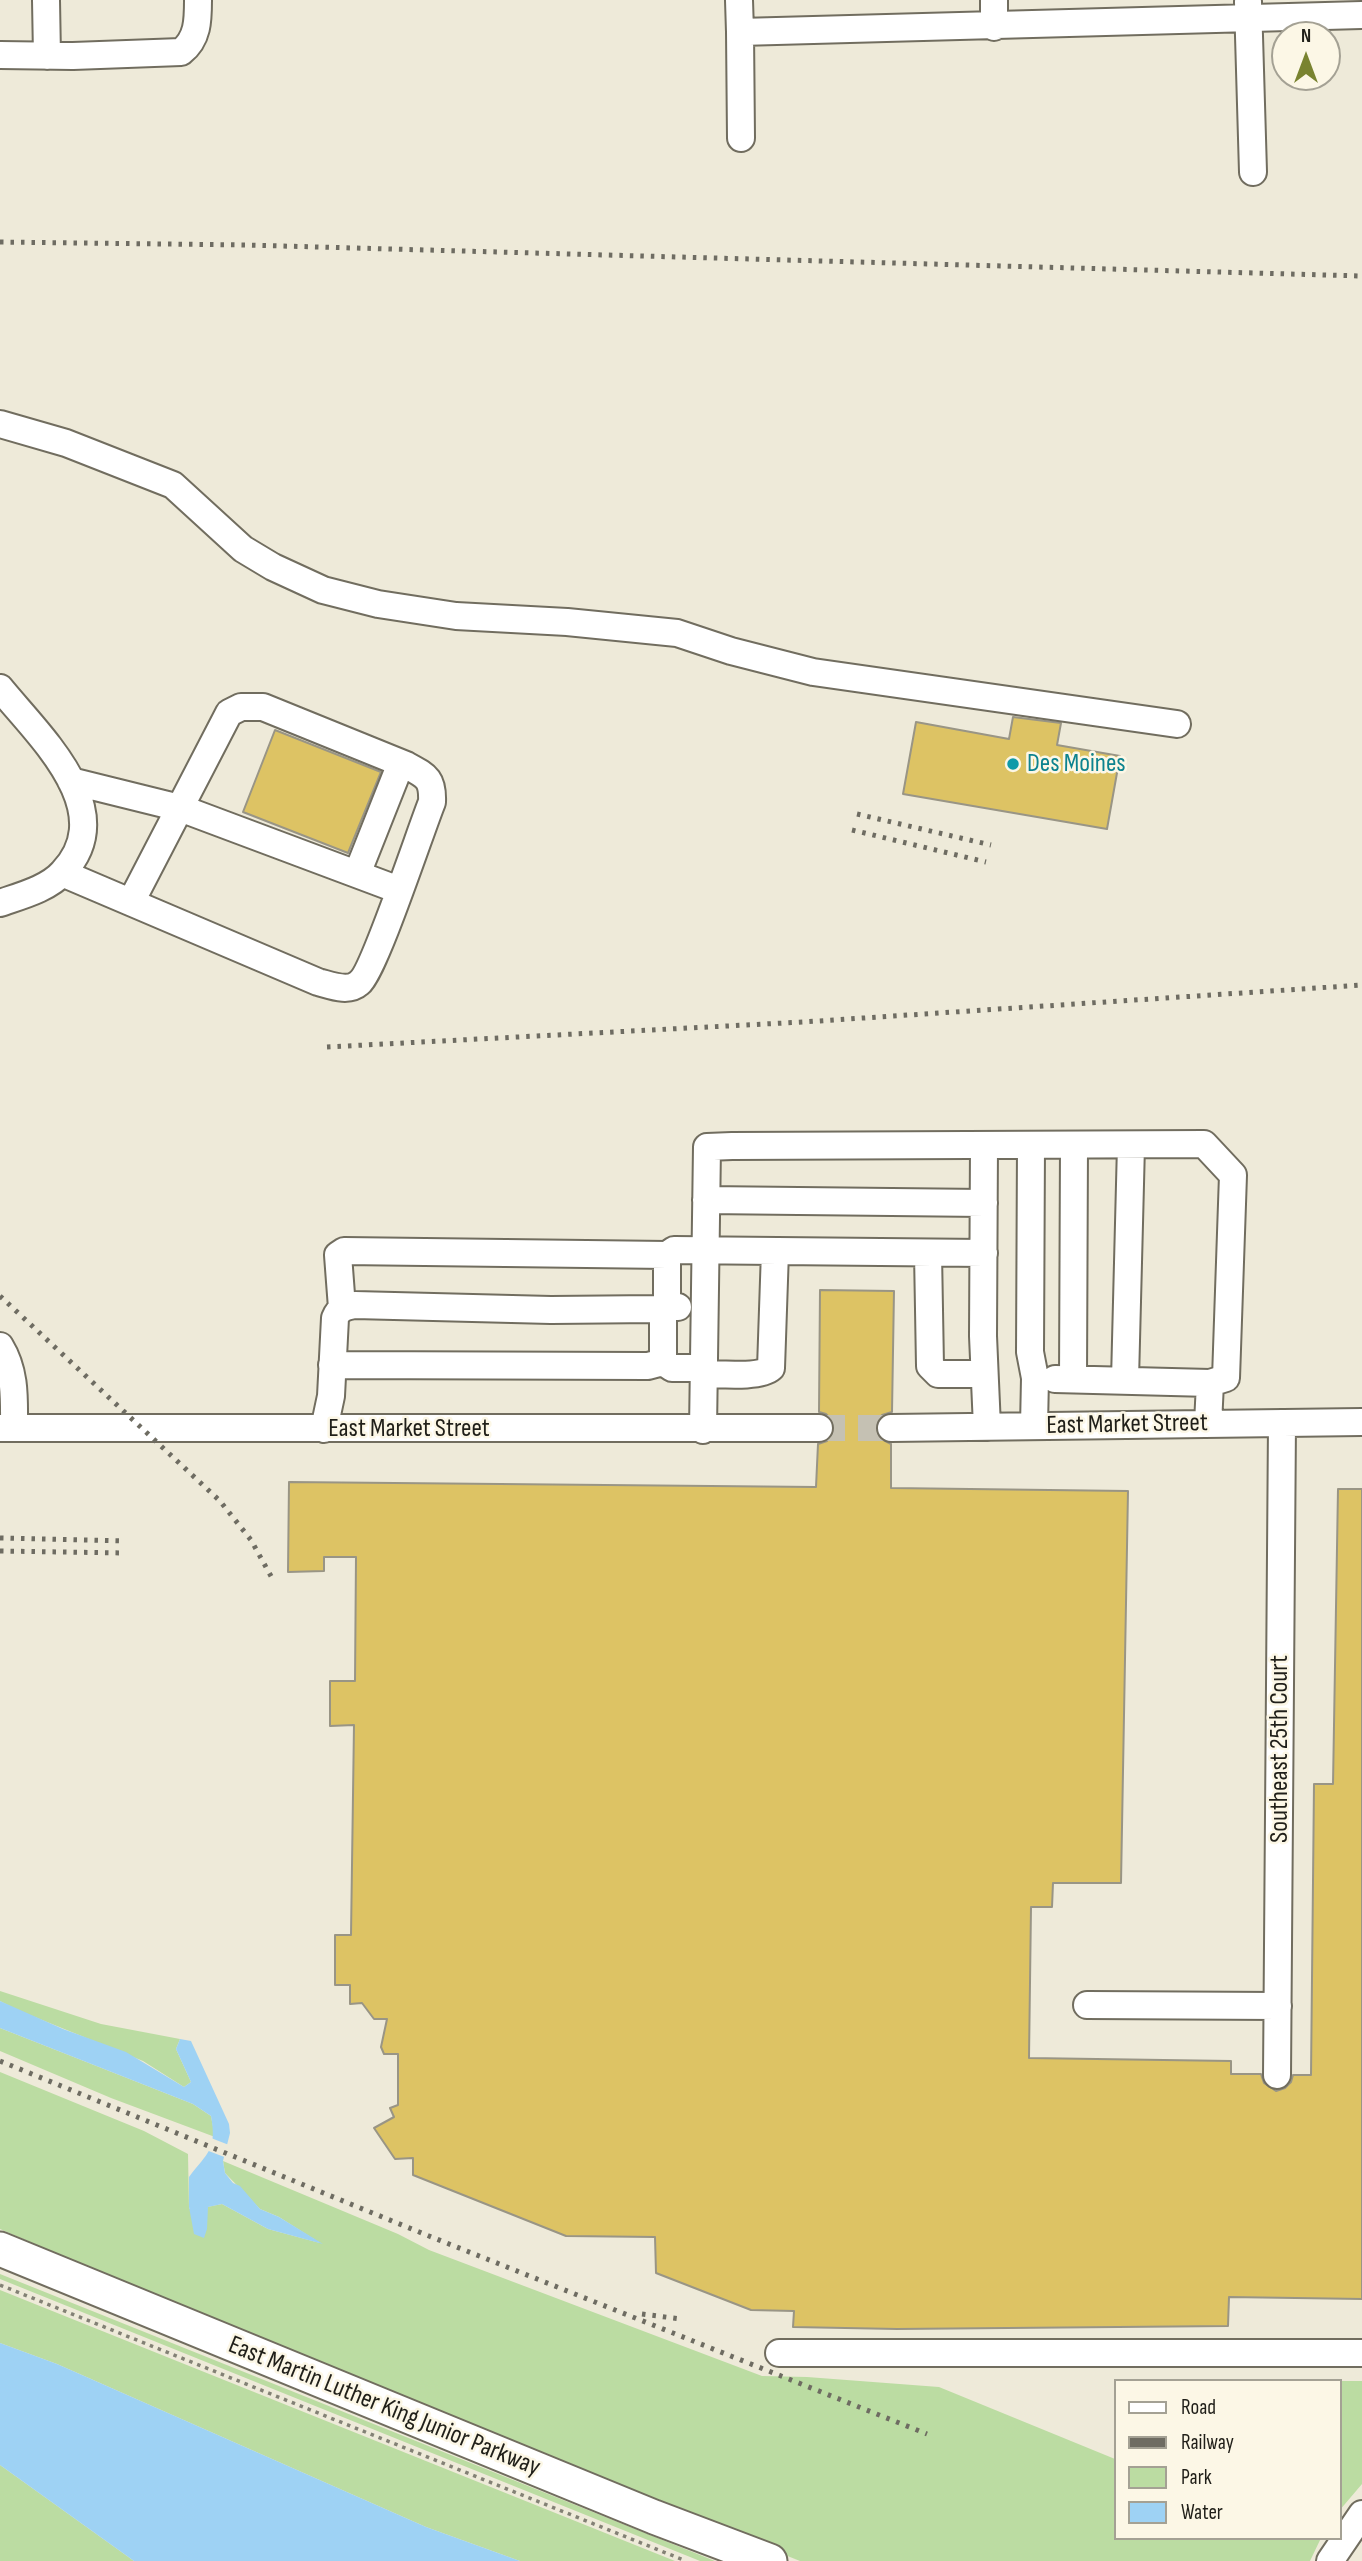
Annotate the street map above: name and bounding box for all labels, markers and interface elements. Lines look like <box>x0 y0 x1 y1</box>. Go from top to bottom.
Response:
north arrow <box>1271 21 1341 91</box>
text: N <box>1301 25 1311 48</box>
place label: Des Moines <box>1027 748 1126 780</box>
marker: Des Moines <box>1005 756 1021 772</box>
street label: East Market Street <box>1046 1408 1208 1442</box>
street label: East Market Street <box>328 1413 490 1445</box>
street label: Southeast 25th Court <box>1264 1655 1296 1843</box>
street label: East Martin Luther King Junior Parkway <box>223 2330 545 2484</box>
legend <box>1114 2379 1341 2540</box>
text: Road <box>1181 2395 1216 2420</box>
text: Railway <box>1181 2430 1234 2455</box>
text: Park <box>1181 2465 1212 2490</box>
text: Water <box>1181 2500 1223 2525</box>

